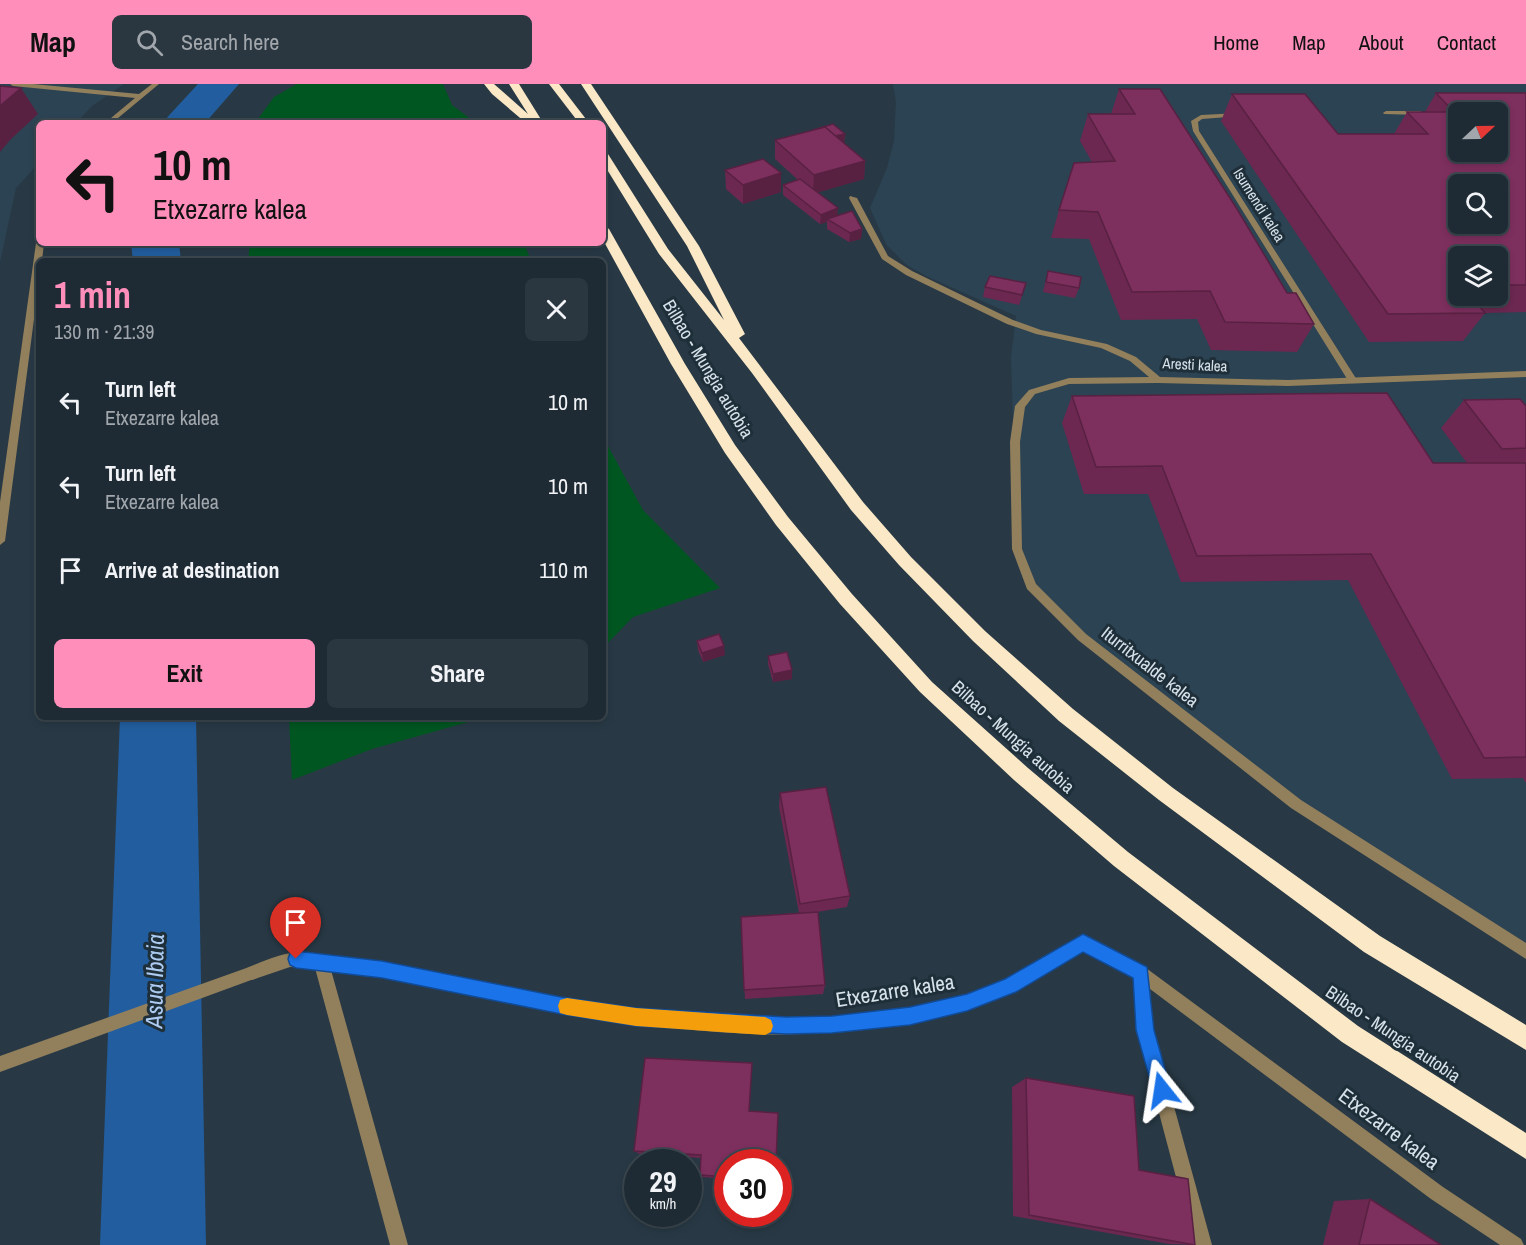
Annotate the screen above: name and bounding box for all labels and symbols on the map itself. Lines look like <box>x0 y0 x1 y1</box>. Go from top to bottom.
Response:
north arrow <box>1448 102 1508 162</box>
street label: Isumendi kalea <box>1228 164 1291 246</box>
street label: Bilbao - Mungia autobia <box>657 295 760 443</box>
street label: Aresti kalea <box>1161 352 1228 377</box>
street label: Iturritxualde kalea <box>1096 621 1204 713</box>
street label: Bilbao - Mungia autobia <box>946 675 1080 799</box>
pin <box>270 897 321 959</box>
water label: Asua Ibaia <box>137 934 171 1029</box>
street label: Etxezarre kalea <box>834 967 957 1014</box>
street label: Bilbao - Mungia autobia <box>1321 979 1466 1088</box>
position arrow <box>1130 1058 1194 1122</box>
street label: Etxezarre kalea <box>1333 1081 1446 1176</box>
speed limit sign: 30 <box>714 1149 792 1227</box>

